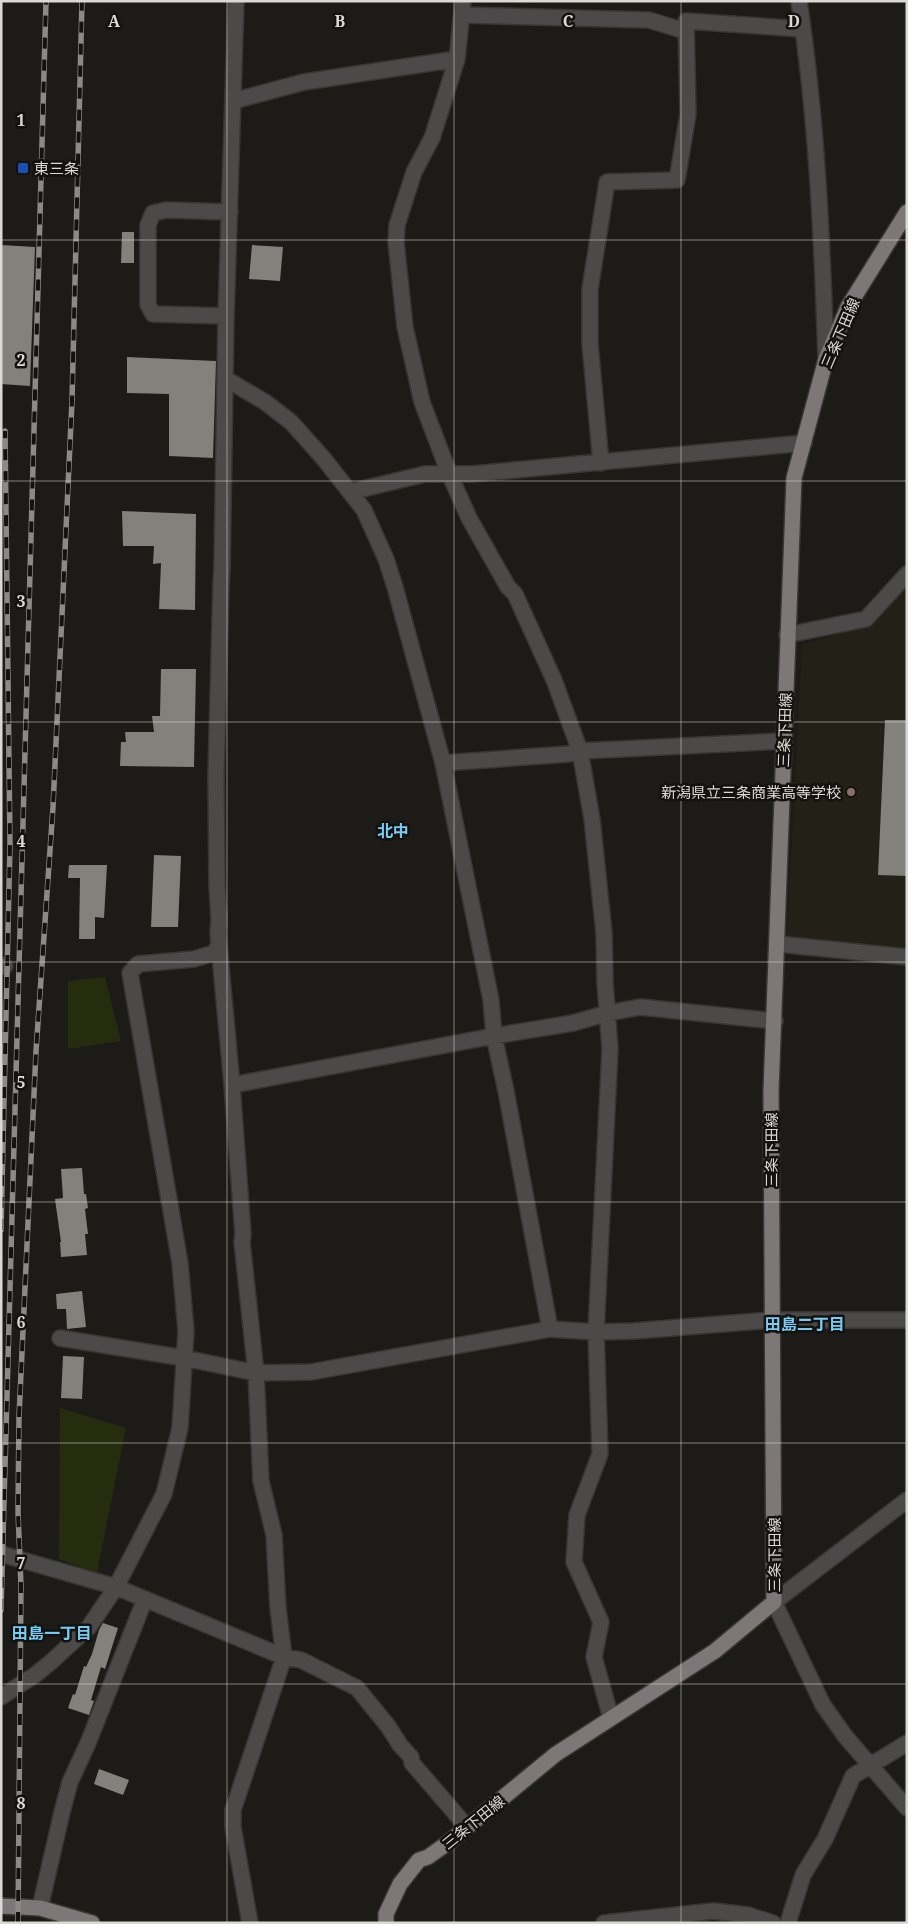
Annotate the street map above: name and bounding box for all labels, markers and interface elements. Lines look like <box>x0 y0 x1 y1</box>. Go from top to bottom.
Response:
text: A <box>108 10 121 32</box>
text: B <box>335 10 346 32</box>
text: C <box>563 10 574 32</box>
text: D <box>788 10 800 32</box>
text: 1 <box>16 109 26 131</box>
place label: 東三条 <box>34 158 79 178</box>
marker: 東三条 <box>16 161 30 175</box>
street label: 三条下田線 <box>816 295 864 371</box>
text: 2 <box>16 349 26 371</box>
text: 3 <box>16 590 26 612</box>
street label: 三条下田線 <box>773 692 795 768</box>
place label: 新潟県立三条商業高等学校 <box>661 782 841 802</box>
marker: 新潟県立三条商業高等学校 <box>845 786 857 798</box>
district label: 北中 <box>377 820 409 842</box>
text: 4 <box>16 830 26 852</box>
text: 5 <box>16 1071 26 1093</box>
street label: 三条下田線 <box>761 1112 781 1188</box>
text: 6 <box>16 1311 26 1333</box>
district label: 田島二丁目 <box>765 1313 845 1335</box>
street label: 三条下田線 <box>764 1517 784 1593</box>
text: 7 <box>16 1552 26 1574</box>
district label: 田島一丁目 <box>12 1622 92 1644</box>
street label: 三条下田線 <box>438 1791 508 1853</box>
text: 8 <box>16 1792 26 1814</box>

